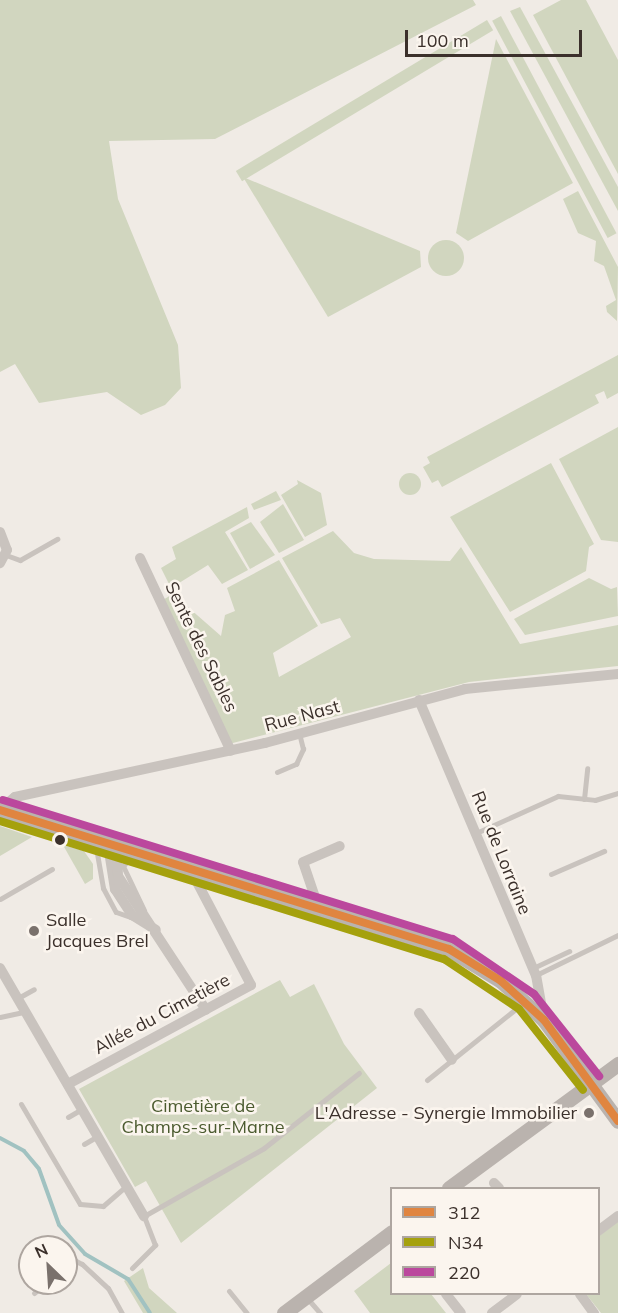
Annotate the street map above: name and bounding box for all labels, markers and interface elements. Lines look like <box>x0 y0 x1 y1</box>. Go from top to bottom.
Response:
scale bar <box>408 18 585 56</box>
text: 100 m <box>416 29 469 52</box>
street label: Sente des Sables <box>160 578 242 716</box>
street label: Rue Nast <box>262 696 342 736</box>
street label: Rue de Lorraine <box>466 788 536 918</box>
unlabelled marker <box>54 834 66 846</box>
place label: Salle Jacques Brel <box>46 910 149 952</box>
marker: Salle Jacques Brel <box>27 924 41 938</box>
street label: Allée du Cimetière <box>90 969 234 1059</box>
park label: Cimetière de Champs-sur-Marne <box>121 1096 285 1138</box>
place label: L'Adresse - Synergie Immobilier <box>315 1102 577 1124</box>
marker: L'Adresse - Synergie Immobilier <box>582 1106 596 1120</box>
legend <box>390 1187 600 1295</box>
text: 312 <box>448 1201 480 1224</box>
text: N34 <box>448 1231 483 1254</box>
north arrow <box>18 1235 78 1295</box>
text: N <box>32 1239 51 1262</box>
text: 220 <box>448 1261 480 1284</box>

